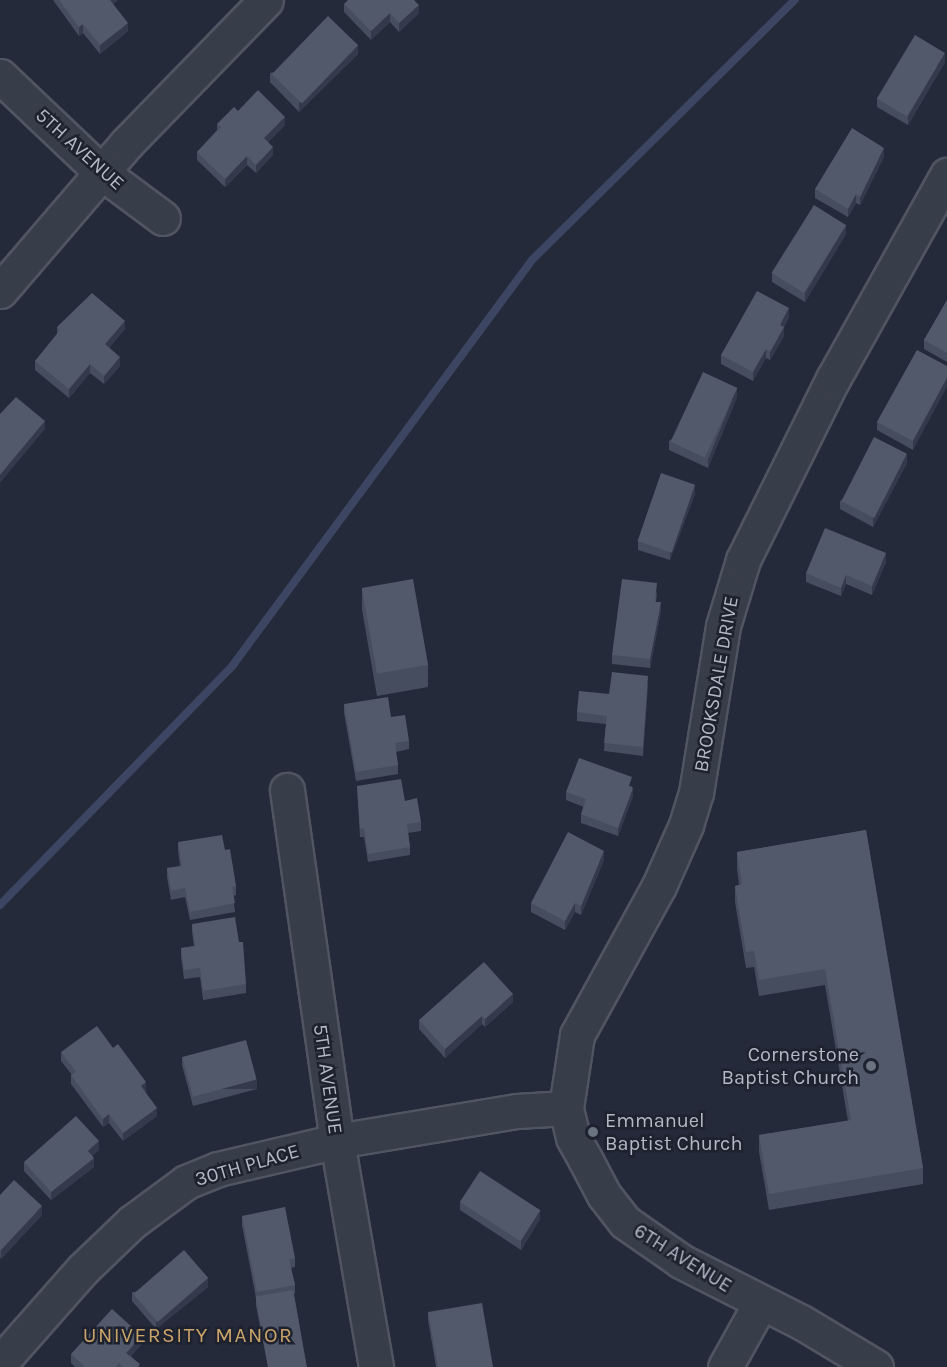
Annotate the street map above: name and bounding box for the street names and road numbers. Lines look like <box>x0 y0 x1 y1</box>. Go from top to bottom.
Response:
street label: 5TH AVENUE <box>31 103 129 195</box>
street label: BROOKSDALE DRIVE <box>689 594 743 774</box>
street label: 5TH AVENUE <box>308 1022 348 1136</box>
street label: 30TH PLACE <box>192 1139 302 1191</box>
street label: 6TH AVENUE <box>630 1218 736 1298</box>

